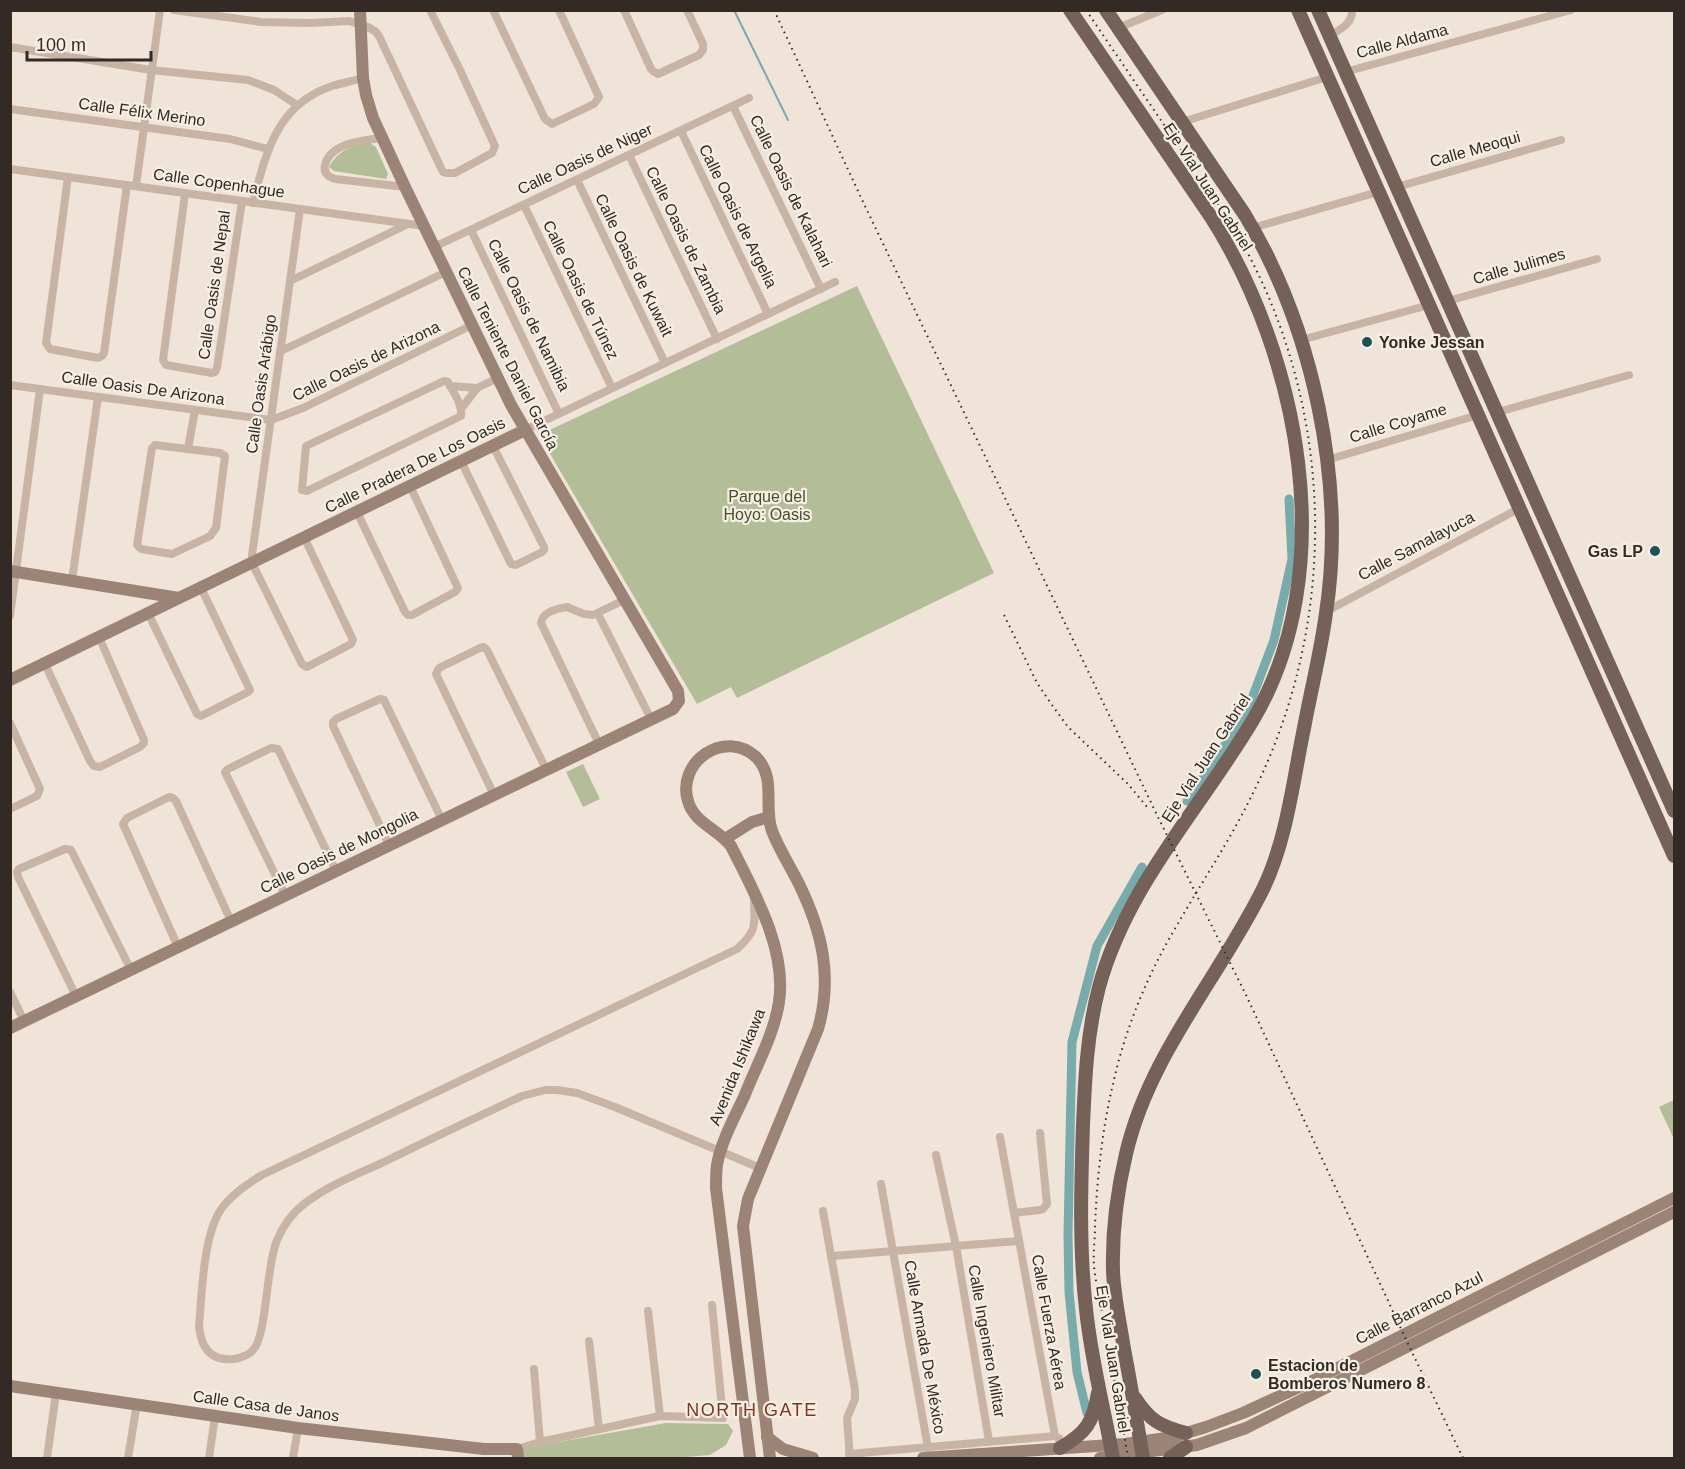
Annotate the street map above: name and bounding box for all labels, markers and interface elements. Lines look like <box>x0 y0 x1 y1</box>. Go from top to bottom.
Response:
street label: Calle Aldama <box>1354 21 1450 61</box>
scale bar <box>27 24 152 62</box>
text: 100 m <box>36 35 86 55</box>
street label: Calle Félix Merino <box>77 95 207 129</box>
street label: Calle Oasis de Kalahari <box>747 112 835 270</box>
street label: Calle Oasis de Niger <box>515 120 656 198</box>
street label: Eje Vial Juan Gabriel <box>1160 120 1256 254</box>
street label: Calle Meoqui <box>1428 128 1522 170</box>
street label: Calle Oasis de Argelia <box>696 142 780 291</box>
street label: Calle Oasis de Zambia <box>643 164 729 317</box>
street label: Calle Copenhague <box>152 165 286 201</box>
street label: Calle Oasis de Kuwait <box>592 191 676 340</box>
street label: Calle Oasis de Nepal <box>195 209 233 361</box>
street label: Calle Oasis de Túnez <box>540 218 622 362</box>
street label: Calle Oasis de Namibia <box>485 236 573 394</box>
street label: Calle Julimes <box>1471 245 1567 287</box>
street label: Calle Teniente Daniel García <box>454 264 562 453</box>
street label: Calle Oasis Arábigo <box>243 313 279 455</box>
street label: Calle Oasis de Arizona <box>290 318 443 404</box>
place label: Yonke Jessan <box>1379 334 1485 351</box>
marker: Yonke Jessan <box>1360 335 1374 349</box>
street label: Calle Oasis De Arizona <box>60 368 226 408</box>
street label: Calle Coyame <box>1347 400 1449 446</box>
street label: Calle Pradera De Los Oasis <box>322 414 508 516</box>
park label: Parque del Hoyo: Oasis <box>723 488 811 523</box>
street label: Calle Samalayuca <box>1355 508 1477 584</box>
place label: Gas LP <box>1588 543 1643 560</box>
marker: Gas LP <box>1648 544 1662 558</box>
street label: Eje Vial Juan Gabriel <box>1158 691 1254 825</box>
street label: Calle Oasis de Mongolia <box>257 805 421 897</box>
street label: Avenida Ishikawa <box>706 1006 768 1128</box>
street label: Calle Fuerza Aérea <box>1029 1253 1069 1391</box>
street label: Calle Armada De México <box>901 1259 949 1435</box>
street label: Calle Ingeniero Militar <box>965 1263 1009 1419</box>
street label: Calle Barranco Azul <box>1353 1269 1485 1347</box>
street label: Eje Vial Juan Gabriel <box>1093 1284 1133 1434</box>
place label: Estacion de Bomberos Numero 8 <box>1268 1357 1425 1392</box>
marker: Estacion de Bomberos Numero 8 <box>1249 1367 1263 1381</box>
street label: Calle Casa de Janos <box>192 1387 340 1425</box>
district label: NORTH GATE <box>686 1400 818 1420</box>

